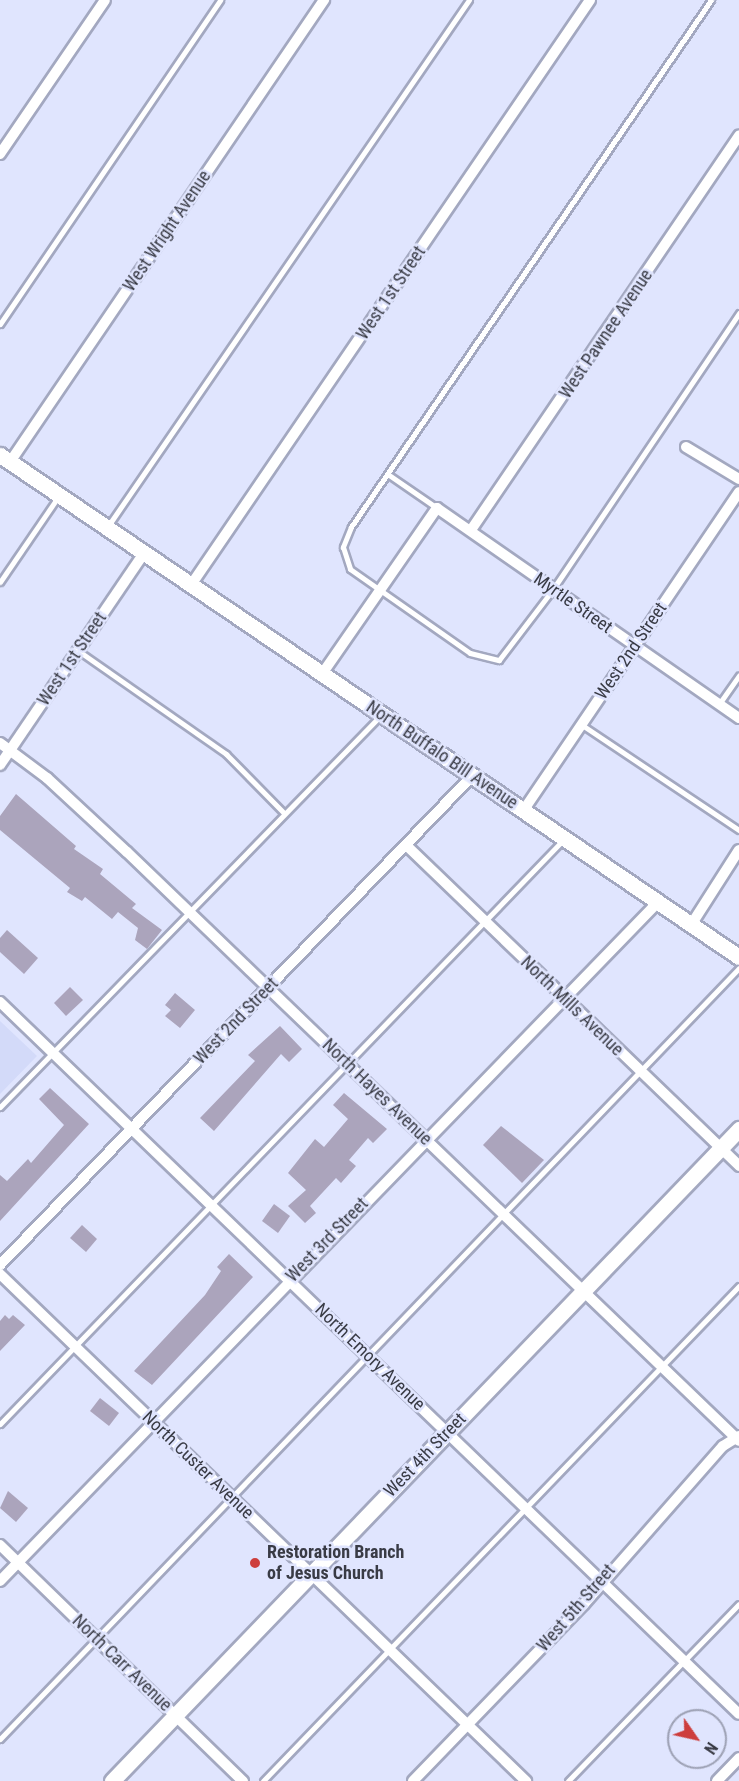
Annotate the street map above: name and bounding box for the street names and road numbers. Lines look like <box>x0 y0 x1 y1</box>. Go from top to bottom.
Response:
street label: West Wright Avenue <box>118 166 216 296</box>
street label: West 1st Street <box>352 242 430 344</box>
street label: West Pawnee Avenue <box>555 265 657 403</box>
street label: Myrtle Street <box>529 568 617 638</box>
street label: West 2nd Street <box>591 598 671 704</box>
street label: West 1st Street <box>33 608 111 710</box>
street label: North Buffalo Bill Avenue <box>362 696 522 814</box>
street label: North Mills Avenue <box>516 952 628 1060</box>
street label: West 2nd Street <box>189 973 283 1069</box>
street label: North Hayes Avenue <box>318 1034 436 1150</box>
street label: West 3rd Street <box>281 1193 373 1287</box>
street label: North Emory Avenue <box>310 1299 430 1415</box>
street label: North Custer Avenue <box>138 1406 258 1524</box>
street label: West 4th Street <box>379 1408 471 1502</box>
street label: West 5th Street <box>532 1560 620 1656</box>
street label: North Carr Avenue <box>68 1610 176 1716</box>

